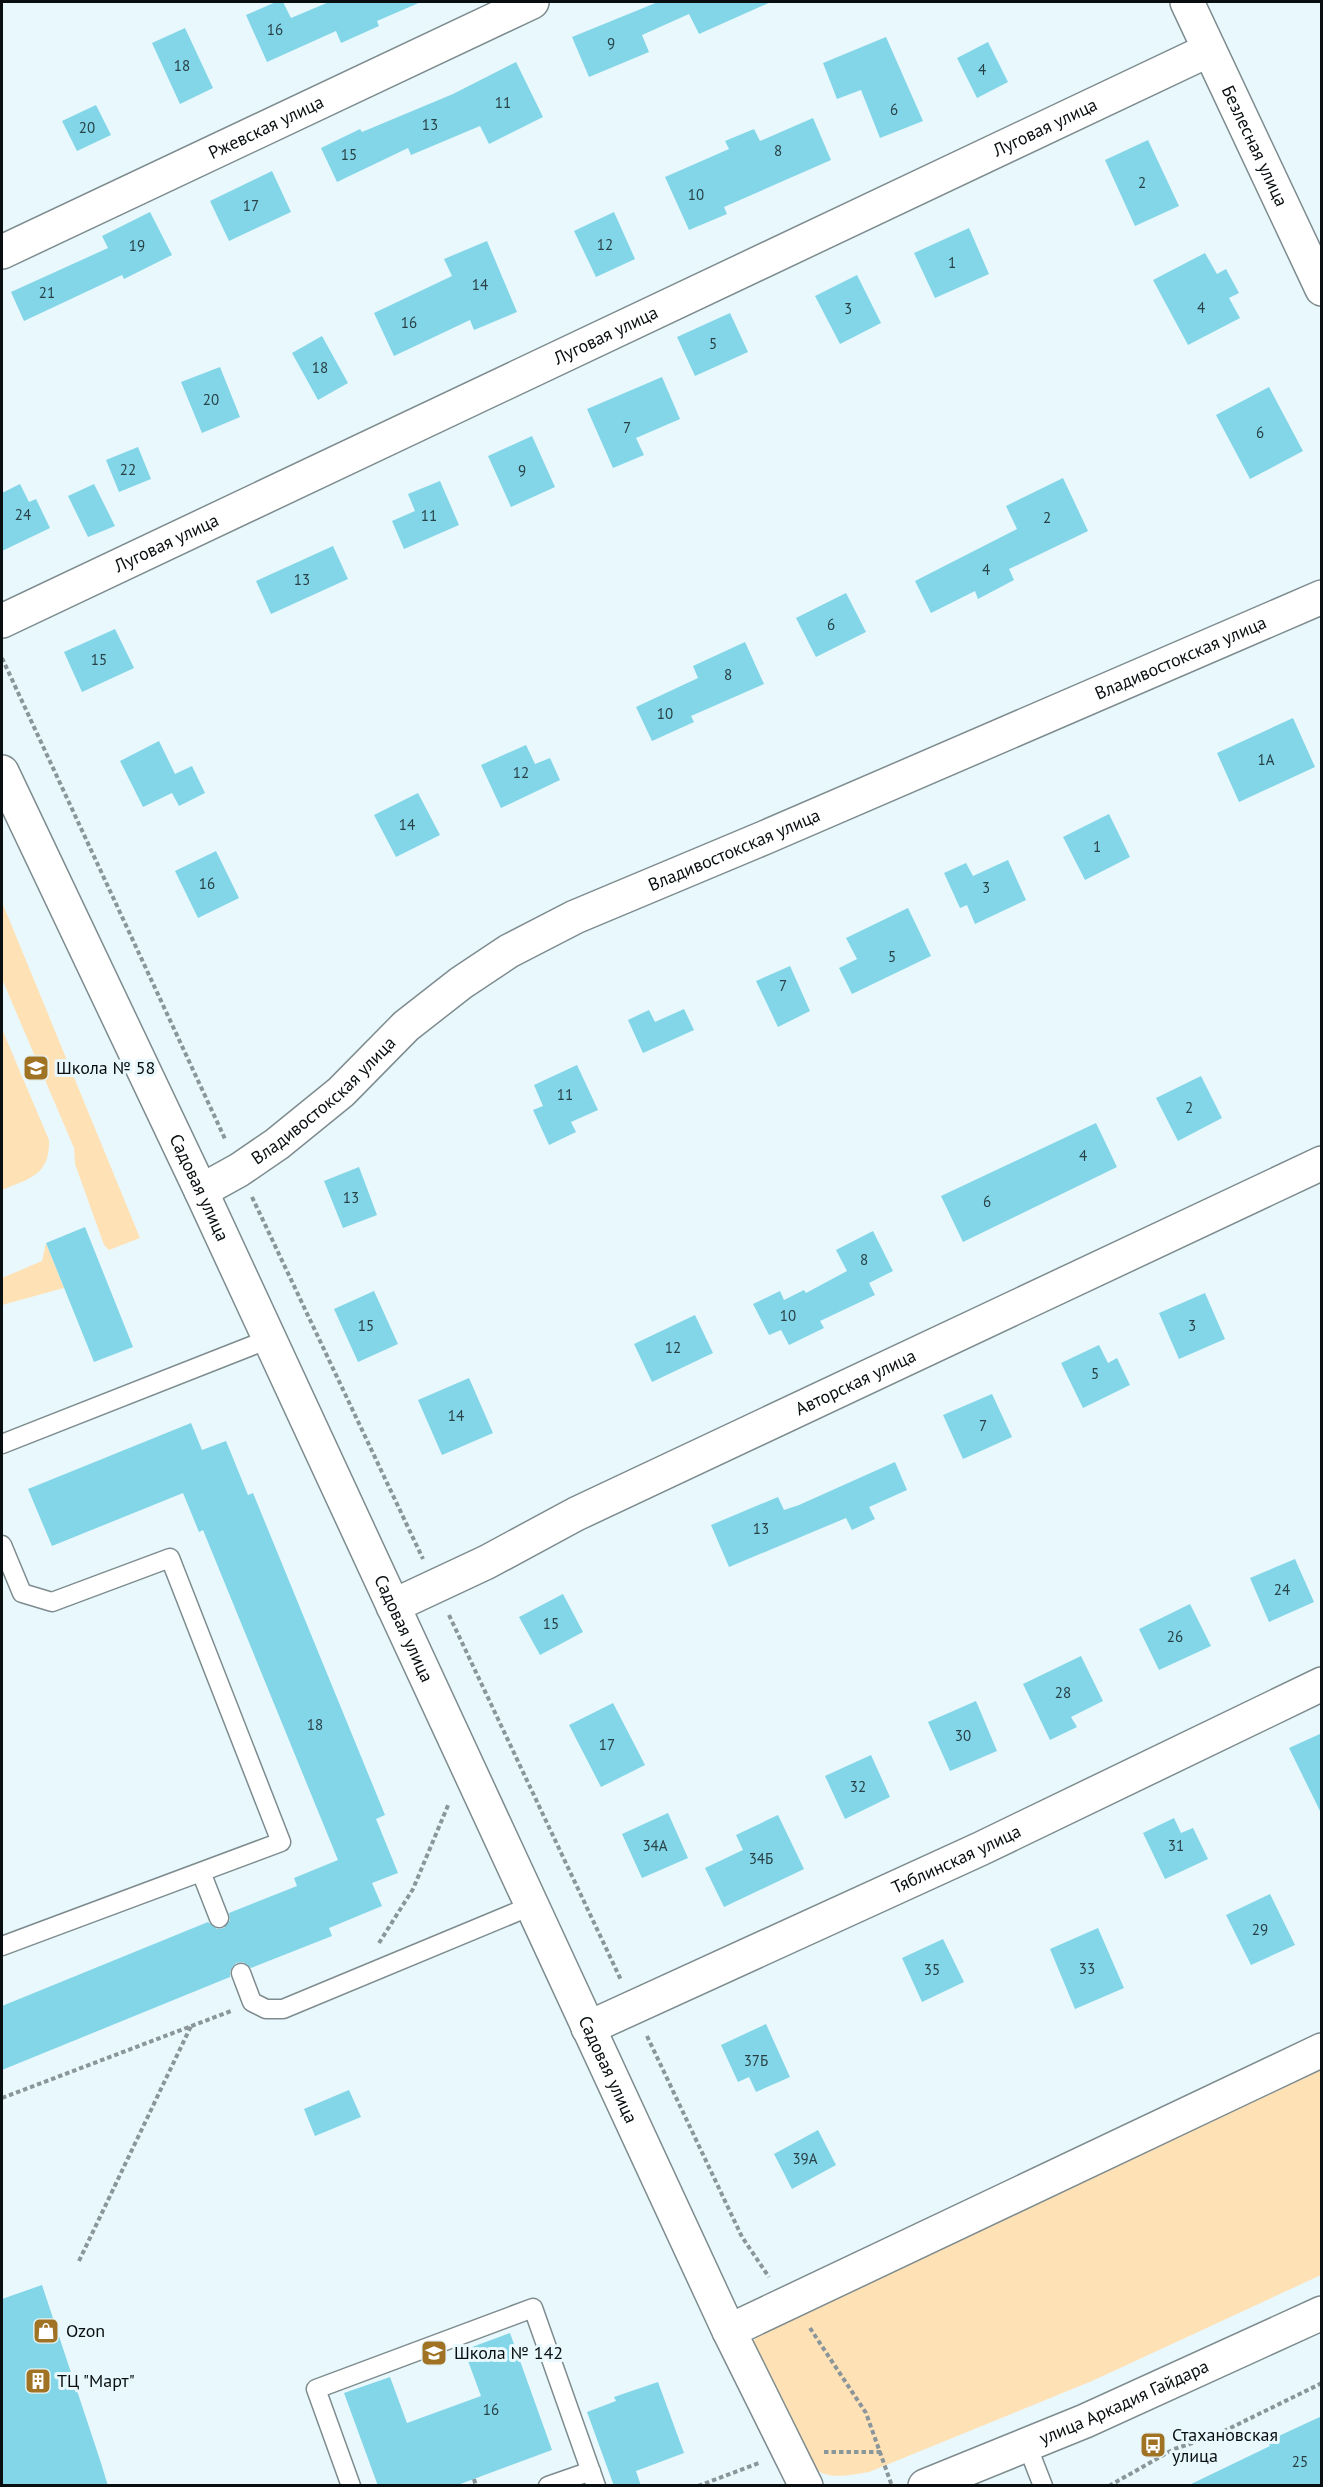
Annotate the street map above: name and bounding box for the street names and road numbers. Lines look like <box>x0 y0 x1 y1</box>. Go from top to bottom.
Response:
street label: Безлесная улица <box>1217 81 1293 210</box>
street label: Ржевская улица <box>205 90 327 164</box>
street label: Луговая улица <box>988 93 1101 162</box>
street label: Луговая улица <box>549 300 662 370</box>
street label: Луговая улица <box>110 508 222 578</box>
street label: Владивостокская улица <box>1091 610 1270 705</box>
street label: Владивостокская улица <box>645 803 823 896</box>
street label: Владивостокская улица <box>247 1031 400 1169</box>
street label: Садовая улица <box>165 1130 235 1245</box>
street label: Авторская улица <box>791 1344 919 1420</box>
street label: Садовая улица <box>369 1571 439 1686</box>
street label: Тяблинская улица <box>888 1819 1024 1899</box>
street label: Садовая улица <box>574 2012 643 2127</box>
street label: улица Аркадия Гайдара <box>1036 2354 1212 2449</box>

